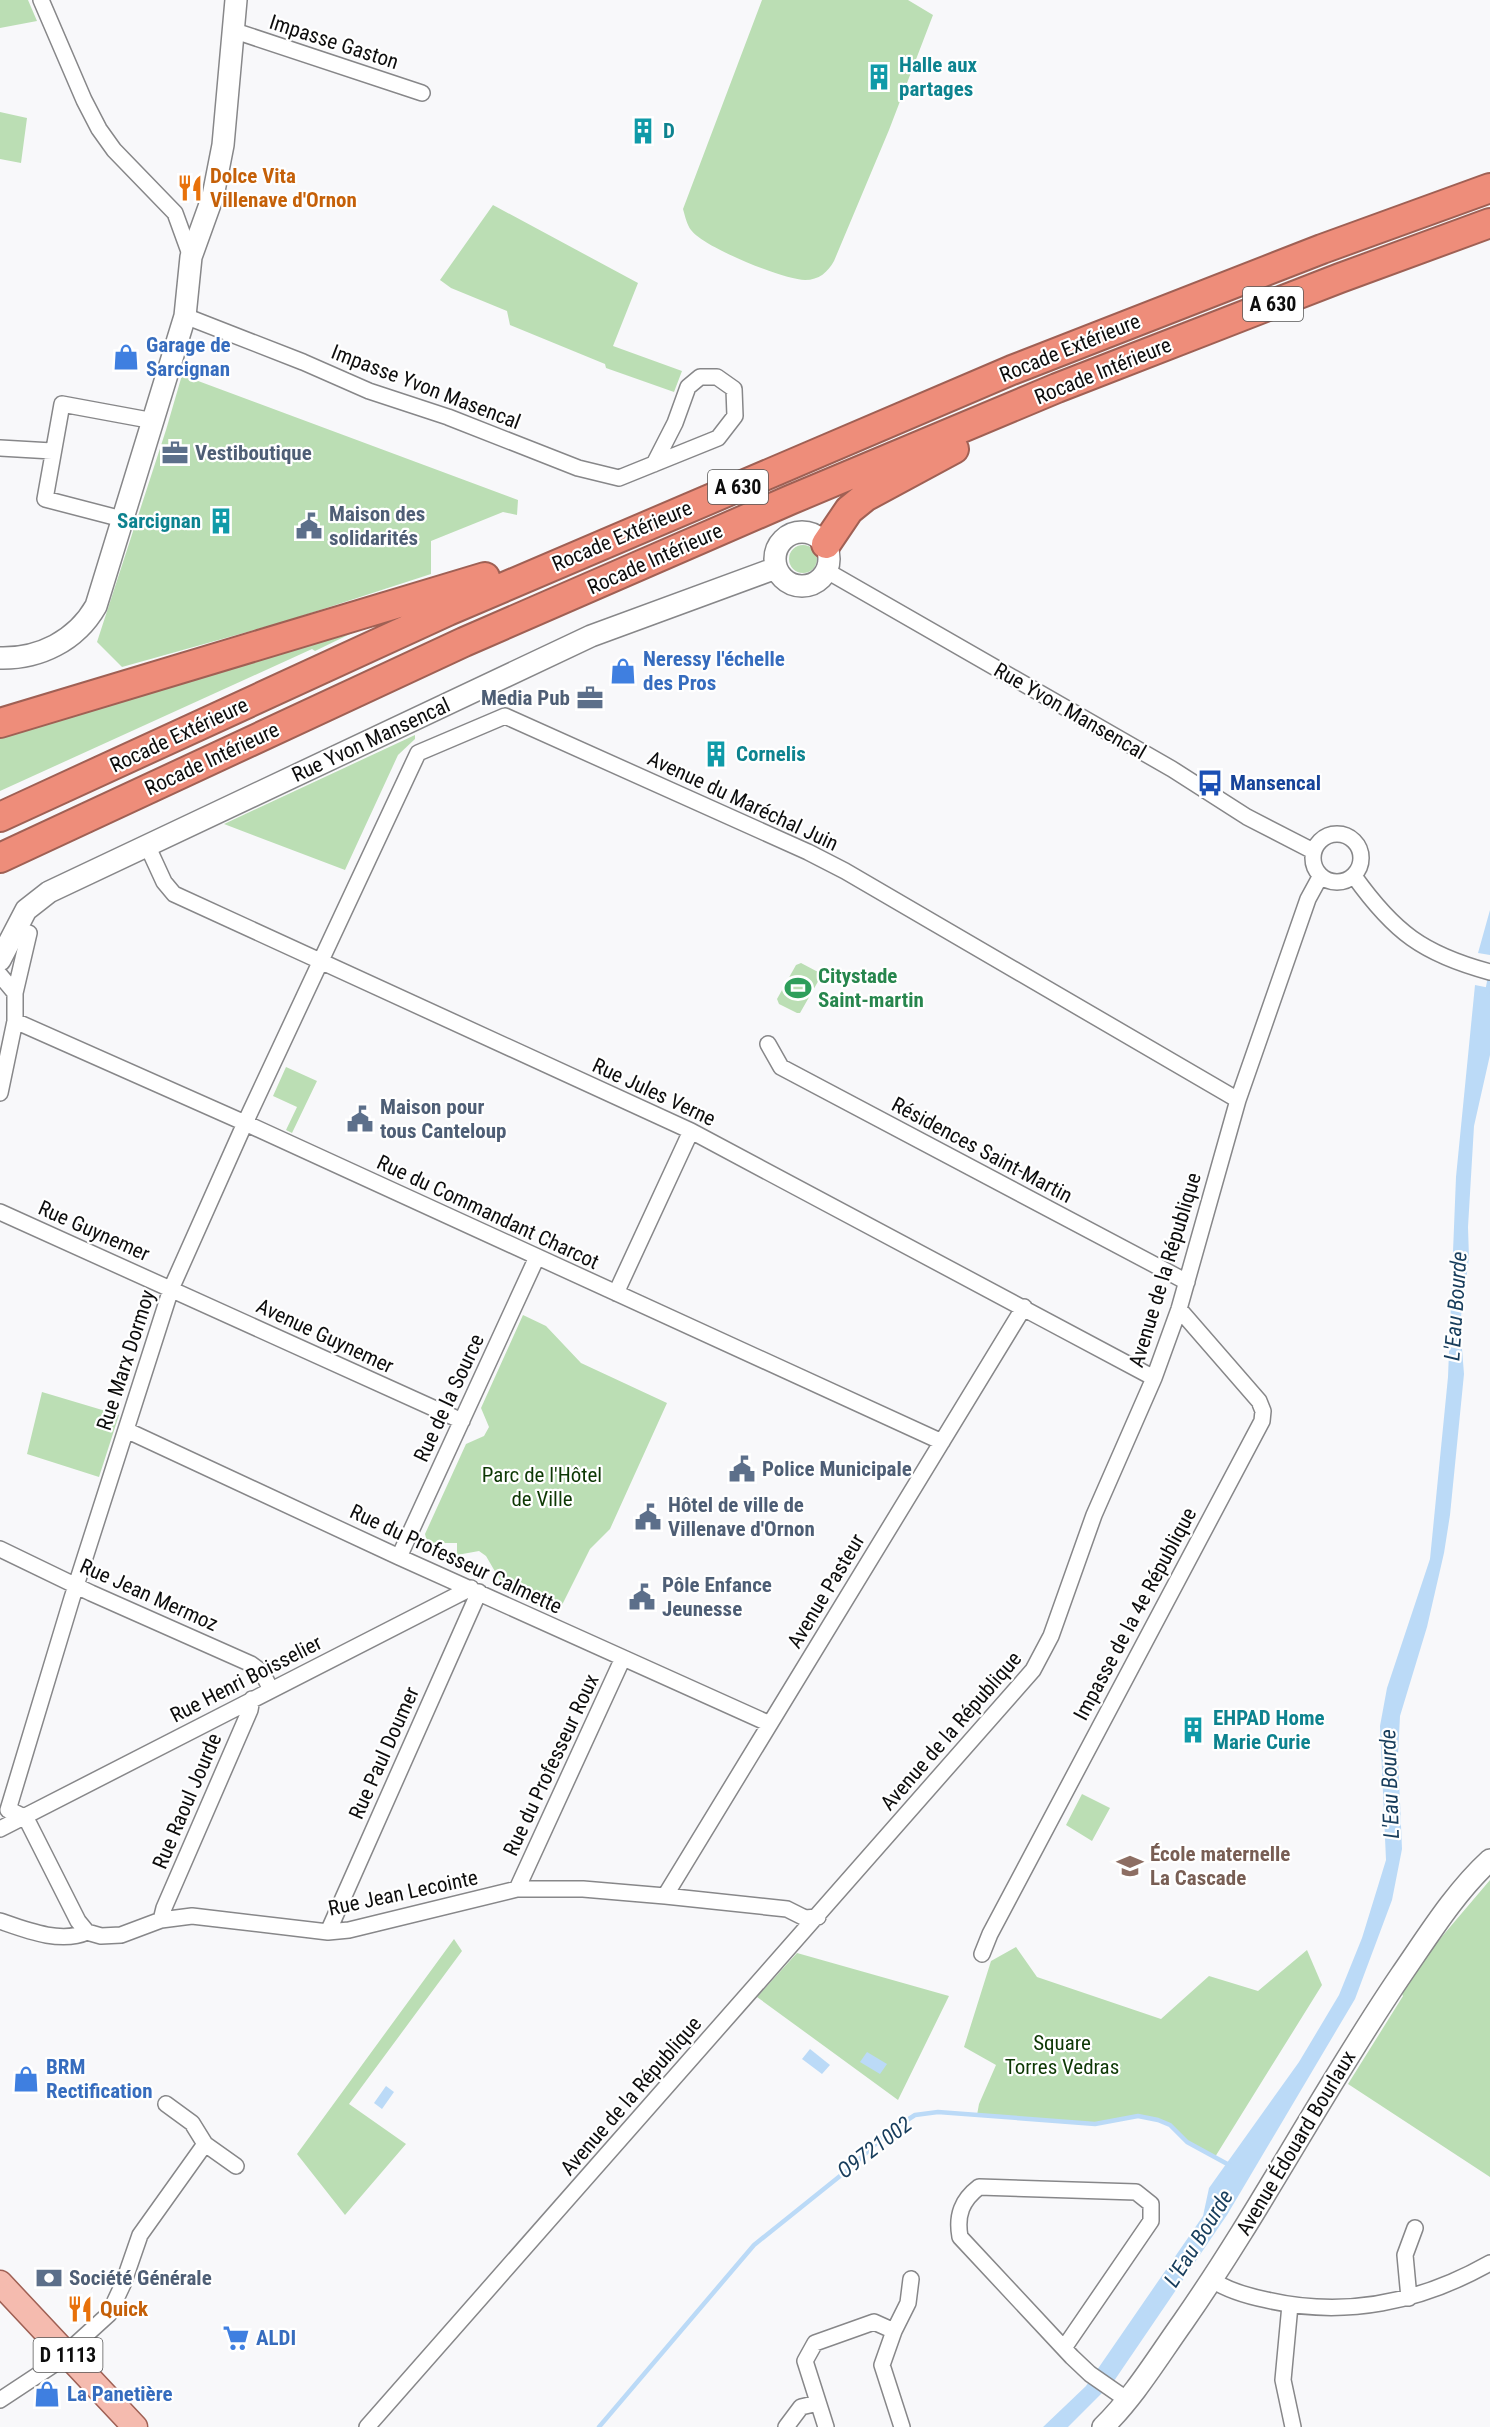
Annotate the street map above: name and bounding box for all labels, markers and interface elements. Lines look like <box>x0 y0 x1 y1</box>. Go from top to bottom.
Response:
street label: Impasse Gaston <box>267 10 401 74</box>
place label: Halle aux partages <box>899 53 977 101</box>
building icon: Halle aux partages <box>864 62 894 92</box>
building icon: D <box>628 116 658 146</box>
place label: D <box>663 119 675 143</box>
place label: Dolce Vita Villenave d'Ornon <box>210 164 357 212</box>
restaurant icon: Dolce Vita Villenave d'Ornon <box>175 173 205 203</box>
road number: A 630 <box>1243 287 1303 321</box>
street label: Rocade Extérieure <box>996 309 1144 387</box>
place label: Garage de Sarcignan <box>146 333 231 381</box>
street label: Rocade Intérieure <box>1031 333 1175 409</box>
street label: Impasse Yvon Masencal <box>328 340 524 434</box>
shop icon: Garage de Sarcignan <box>111 342 141 372</box>
office icon: Vestiboutique <box>160 438 190 468</box>
place label: Vestiboutique <box>195 441 312 465</box>
road number: A 630 <box>708 470 768 504</box>
street label: Rocade Extérieure <box>548 496 696 576</box>
place label: Maison des solidarités <box>329 502 425 550</box>
building icon: Sarcignan <box>206 506 236 536</box>
place label: Sarcignan <box>117 509 201 533</box>
public building icon: Maison des solidarités <box>294 511 324 541</box>
street label: Rocade Intérieure <box>584 518 726 600</box>
place label: Neressy l'échelle des Pros <box>643 647 785 695</box>
shop icon: Neressy l'échelle des Pros <box>608 656 638 686</box>
street label: Rue Yvon Mansencal <box>990 658 1150 764</box>
office icon: Media Pub <box>575 683 605 713</box>
place label: Media Pub <box>481 686 570 710</box>
street label: Rocade Extérieure <box>106 692 252 777</box>
street label: Rue Yvon Mansencal <box>288 693 454 787</box>
street label: Rocade Intérieure <box>141 717 283 801</box>
building icon: Cornelis <box>701 739 731 769</box>
place label: Cornelis <box>736 742 806 766</box>
street label: Avenue du Maréchal Juin <box>644 746 842 856</box>
bus stop icon: Mansencal <box>1195 768 1225 798</box>
place label: Mansencal <box>1230 771 1321 795</box>
place label: Citystade Saint-martin <box>818 964 924 1012</box>
sports icon: Citystade Saint-martin <box>783 973 813 1003</box>
street label: Rue Jules Verne <box>589 1053 719 1131</box>
street label: Résidences Saint-Martin <box>888 1092 1076 1208</box>
place label: Maison pour tous Canteloup <box>380 1095 506 1143</box>
public building icon: Maison pour tous Canteloup <box>345 1104 375 1134</box>
street label: Rue du Commandant Charcot <box>373 1150 603 1274</box>
street label: Avenue de la République <box>1124 1170 1206 1370</box>
street label: Rue Guynemer <box>35 1196 153 1266</box>
water label: L'Eau Bourde <box>1439 1250 1472 1362</box>
street label: Rue Marx Dormoy <box>92 1287 160 1433</box>
street label: Avenue Guynemer <box>253 1294 397 1378</box>
street label: Rue de la Source <box>409 1330 489 1466</box>
public building icon: Police Municipale <box>727 1454 757 1484</box>
place label: Police Municipale <box>762 1457 912 1481</box>
park label: Parc de l'Hôtel de Ville <box>482 1463 602 1511</box>
place label: Hôtel de ville de Villenave d'Ornon <box>668 1493 815 1541</box>
street label: Rue du Professeur Calmette <box>346 1499 566 1619</box>
public building icon: Hôtel de ville de Villenave d'Ornon <box>633 1502 663 1532</box>
street label: Impasse de la 4e République <box>1069 1504 1201 1724</box>
street label: Avenue Pasteur <box>782 1530 870 1652</box>
street label: Rue Jean Mermoz <box>76 1554 222 1636</box>
place label: Pôle Enfance Jeunesse <box>662 1573 772 1621</box>
public building icon: Pôle Enfance Jeunesse <box>627 1582 657 1612</box>
street label: Rue Henri Boisselier <box>166 1630 326 1728</box>
street label: Avenue de la République <box>876 1647 1026 1815</box>
street label: Rue du Professeur Roux <box>498 1670 604 1860</box>
street label: Rue Paul Doumer <box>344 1683 424 1823</box>
place label: EHPAD Home Marie Curie <box>1213 1706 1325 1754</box>
building icon: EHPAD Home Marie Curie <box>1178 1715 1208 1745</box>
water label: L'Eau Bourde <box>1375 1729 1404 1839</box>
street label: Rue Raoul Jourde <box>148 1730 226 1872</box>
place label: École maternelle La Cascade <box>1150 1842 1290 1890</box>
school or university icon: École maternelle La Cascade <box>1115 1851 1145 1881</box>
street label: Rue Jean Lecointe <box>326 1865 480 1921</box>
street label: Avenue de la République <box>556 2012 706 2180</box>
park label: Square Torres Vedras <box>1005 2031 1119 2079</box>
street label: Avenue Édouard Bourlaux <box>1231 2046 1361 2240</box>
place label: BRM Rectification <box>46 2055 153 2103</box>
shop icon: BRM Rectification <box>11 2064 41 2094</box>
water label: O9721002 <box>832 2111 917 2183</box>
water label: L'Eau Bourde <box>1159 2185 1238 2291</box>
bank icon: Société Générale <box>34 2263 64 2293</box>
place label: Société Générale <box>69 2266 212 2290</box>
restaurant icon: Quick <box>65 2294 95 2324</box>
place label: Quick <box>100 2297 149 2321</box>
supermarket icon: ALDI <box>221 2323 251 2353</box>
place label: ALDI <box>256 2326 296 2350</box>
road number: D 1113 <box>34 2338 103 2372</box>
shop icon: La Panetière <box>32 2379 62 2409</box>
place label: La Panetière <box>67 2382 172 2406</box>

